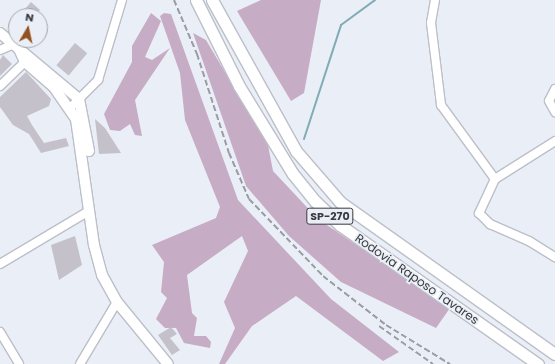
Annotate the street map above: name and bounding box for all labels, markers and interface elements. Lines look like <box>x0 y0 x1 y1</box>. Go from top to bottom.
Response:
north arrow <box>8 8 48 48</box>
text: N <box>24 9 35 26</box>
road number: SP-270 <box>306 207 354 225</box>
street label: Rodovia Raposo Tavares <box>352 231 482 327</box>

